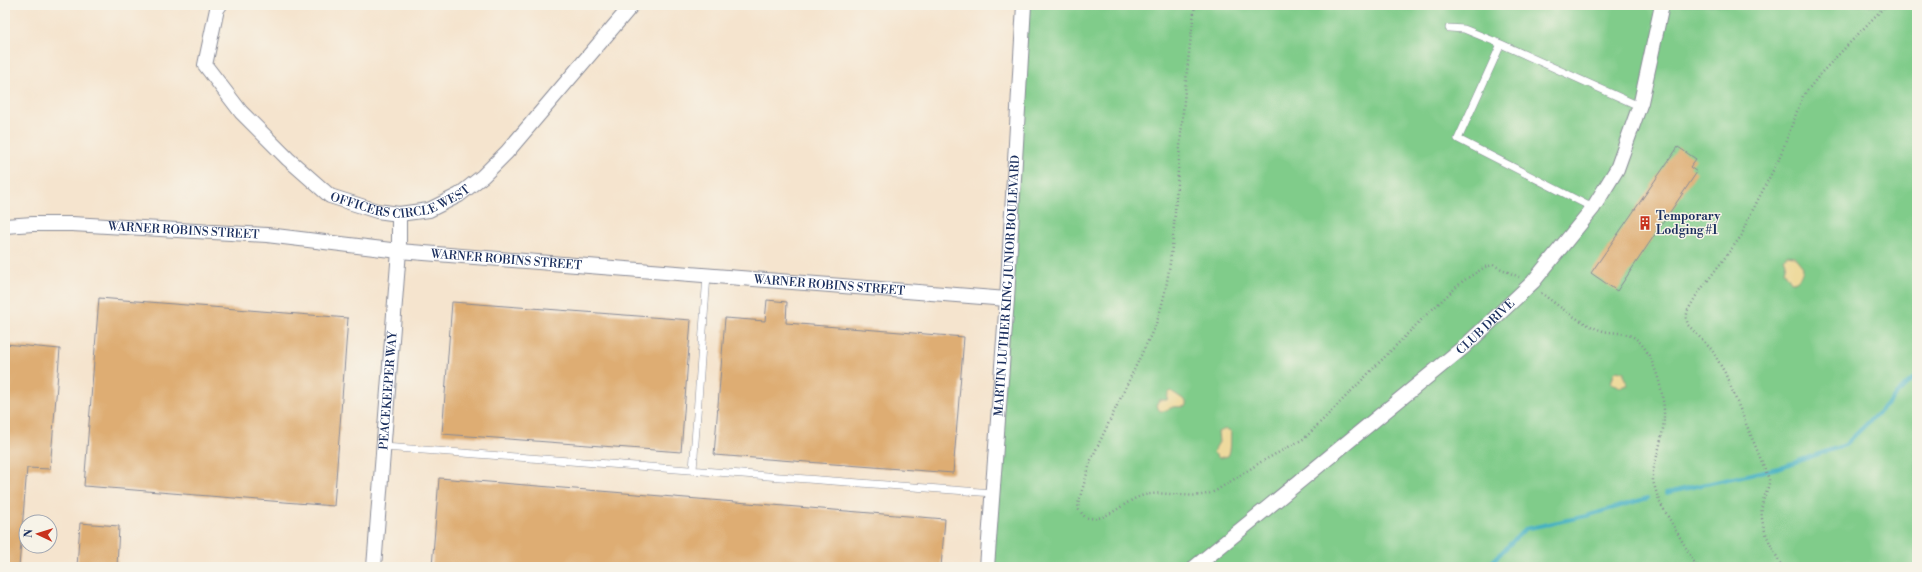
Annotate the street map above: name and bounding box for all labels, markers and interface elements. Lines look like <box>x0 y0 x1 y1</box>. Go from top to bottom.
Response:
street label: MARTIN LUTHER KING JUNIOR BOULEVARD <box>991 155 1023 417</box>
street label: OFFICERS CIRCLE WEST <box>327 176 473 200</box>
text: OFFICERS CIRCLE WEST <box>328 182 474 222</box>
place label: Temporary Lodging #1 <box>1656 209 1721 238</box>
building icon: Temporary Lodging #1 <box>1637 215 1653 231</box>
street label: WARNER ROBINS STREET <box>107 219 260 243</box>
street label: WARNER ROBINS STREET <box>429 246 583 273</box>
street label: WARNER ROBINS STREET <box>752 272 906 299</box>
street label: CLUB DRIVE <box>1453 296 1518 358</box>
street label: PEACEKEEPER WAY <box>376 330 401 450</box>
north arrow <box>18 514 58 554</box>
text: N <box>22 528 36 538</box>

